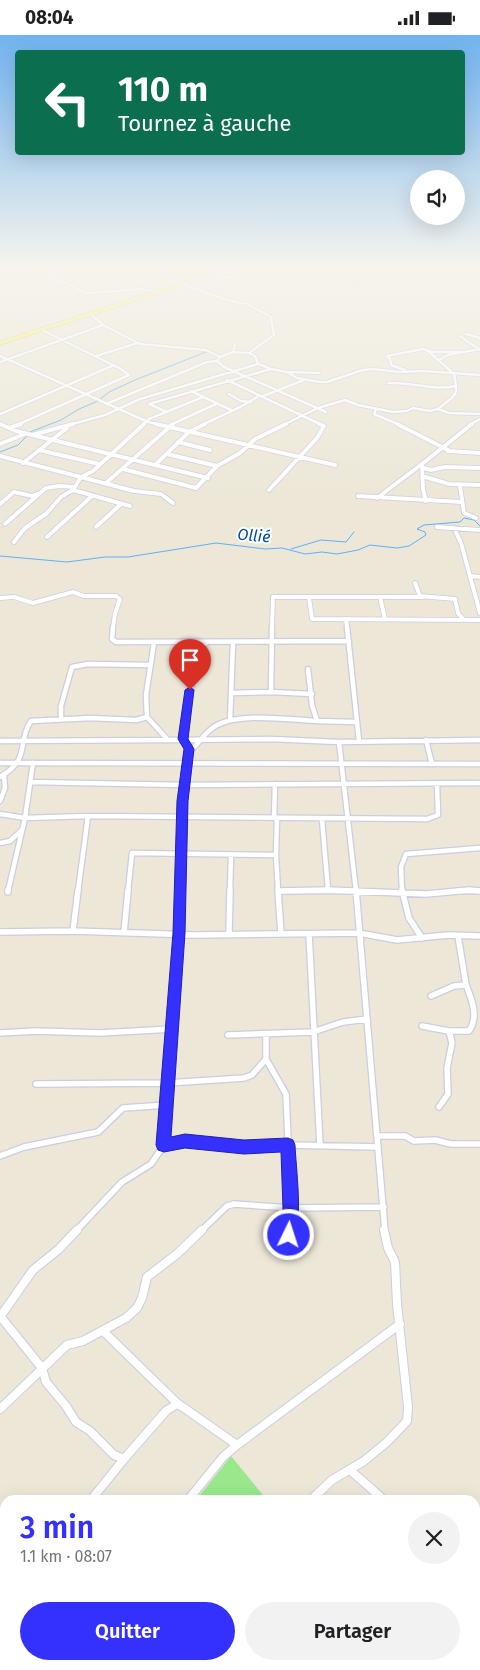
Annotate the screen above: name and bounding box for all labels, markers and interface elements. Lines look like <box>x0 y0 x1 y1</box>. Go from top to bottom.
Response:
text: 08:04 <box>25 6 74 29</box>
text: 110 m <box>118 68 208 110</box>
icon: left <box>35 70 100 135</box>
text: Tournez à gauche <box>118 110 291 137</box>
map controls <box>410 170 465 225</box>
button: sound <box>410 170 465 225</box>
water label: Ollié <box>237 525 271 546</box>
pin <box>169 639 211 690</box>
icon: arrive <box>176 646 204 674</box>
position arrow <box>262 1208 314 1260</box>
text: 3 min <box>20 1510 94 1546</box>
button: close <box>408 1512 460 1564</box>
text: 1.1 km · 08:07 <box>20 1547 112 1566</box>
button: Quitter <box>20 1602 235 1660</box>
button: Partager <box>245 1602 460 1660</box>

